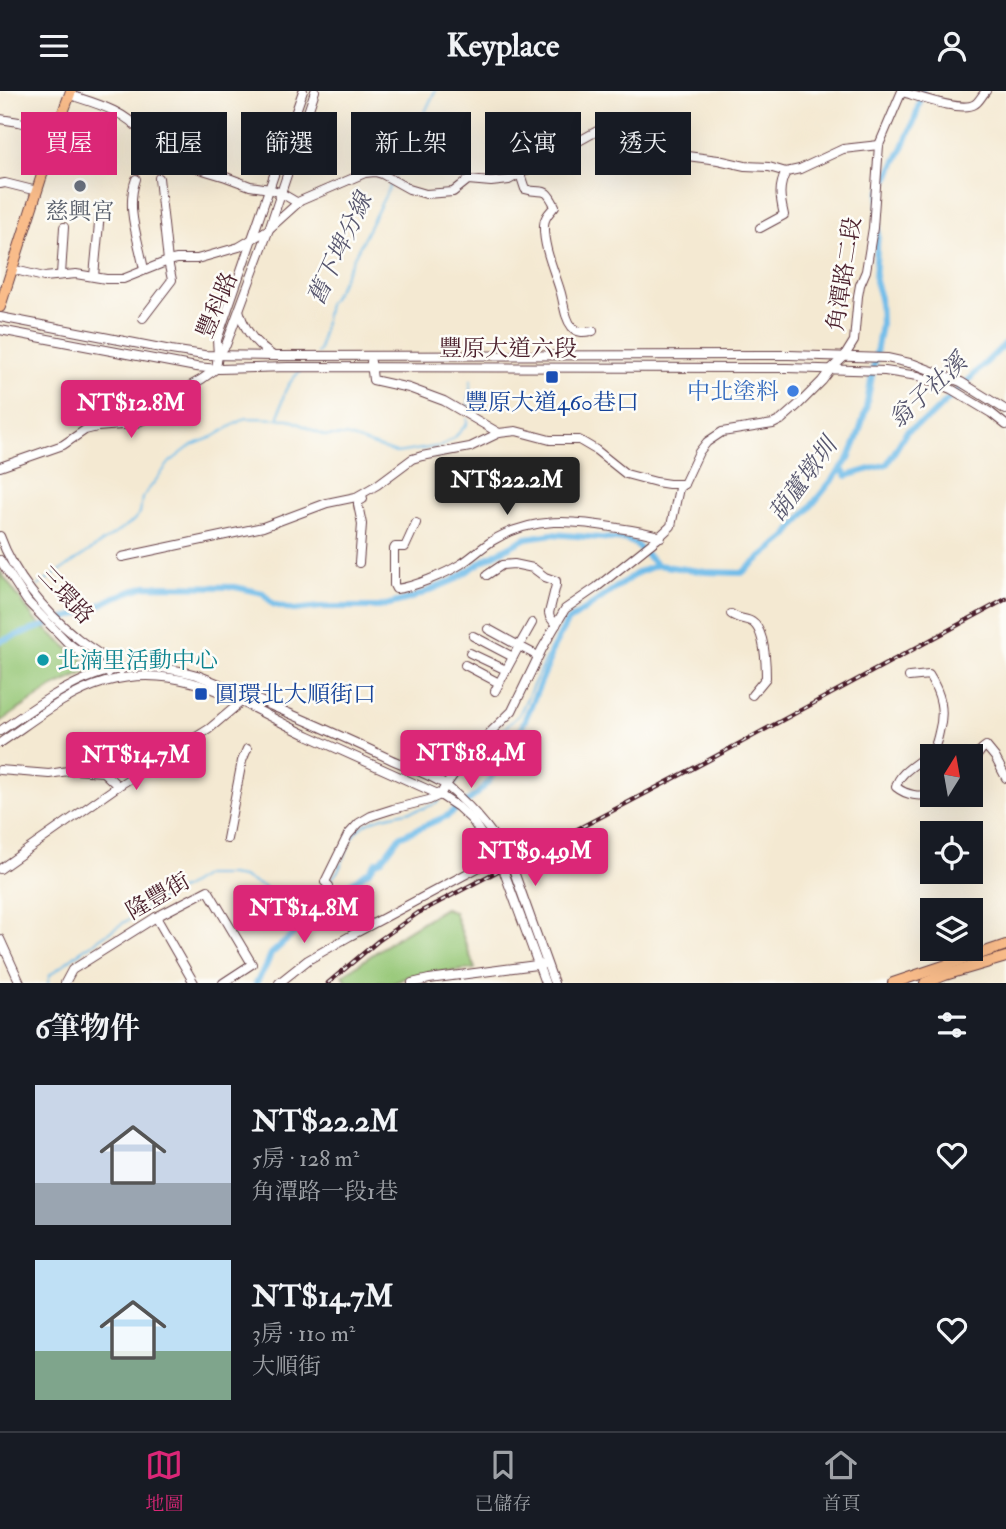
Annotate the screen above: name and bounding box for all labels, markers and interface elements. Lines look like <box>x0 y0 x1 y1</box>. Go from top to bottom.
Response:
text: Keyplace <box>447 26 559 66</box>
icon: menu <box>35 27 73 65</box>
icon: person <box>933 27 971 65</box>
chip: 買屋 <box>21 112 117 175</box>
chip: 租屋 <box>131 112 227 175</box>
chip: 篩選 <box>241 112 337 175</box>
chip: 新上架 <box>351 112 471 175</box>
chip: 公寓 <box>485 112 581 175</box>
chip: 透天 <box>595 112 691 175</box>
marker: 慈興宮 <box>72 178 88 194</box>
water label: 舊下埤分線 <box>301 185 381 310</box>
place label: 慈興宮 <box>46 197 115 226</box>
street label: 角潭路二段 <box>821 215 867 333</box>
street label: 豐科路 <box>190 268 244 342</box>
street label: 豐原大道六段 <box>439 334 577 363</box>
water label: 翁子社溪 <box>882 345 976 435</box>
marker: 豐原大道460巷口 <box>544 369 560 385</box>
place label: 中北塗料 <box>687 377 779 406</box>
pin: NT$12.8M <box>59 381 203 440</box>
marker: 中北塗料 <box>785 383 801 399</box>
text: NT$12.8M <box>77 388 185 417</box>
place label: 豐原大道460巷口 <box>465 388 639 417</box>
water label: 葫蘆墩圳 <box>762 429 846 528</box>
pin: NT$22.2M <box>435 457 579 517</box>
text: NT$22.2M <box>451 465 563 494</box>
street label: 三環路 <box>32 560 100 630</box>
place label: 北湳里活動中心 <box>57 646 218 675</box>
marker: 北湳里活動中心 <box>35 652 51 668</box>
place label: 圓環北大順街口 <box>215 680 376 709</box>
marker: 圓環北大順街口 <box>193 686 209 702</box>
pin: NT$18.4M <box>399 731 543 790</box>
pin: NT$14.7M <box>64 733 208 792</box>
text: NT$18.4M <box>416 738 526 767</box>
text: NT$14.7M <box>82 740 190 769</box>
north arrow <box>920 744 984 807</box>
map controls <box>920 744 983 961</box>
button: locate <box>920 821 983 884</box>
pin: NT$9.49M <box>463 829 607 888</box>
text: NT$9.49M <box>478 836 592 865</box>
street label: 隆豐街 <box>121 866 195 926</box>
pin: NT$14.8M <box>232 885 376 945</box>
text: NT$14.8M <box>249 893 359 922</box>
button: layers <box>920 898 983 961</box>
icon: filters <box>933 1006 971 1044</box>
text: 6筆物件 <box>35 1010 140 1047</box>
text: NT$22.2M <box>252 1103 399 1140</box>
icon: home <box>91 1113 175 1197</box>
icon: heart <box>933 1136 971 1174</box>
text: 5房 · 128 m² <box>252 1144 359 1173</box>
text: 角潭路一段1巷 <box>252 1177 398 1206</box>
text: NT$14.7M <box>252 1278 393 1315</box>
icon: home <box>91 1288 175 1372</box>
icon: heart <box>933 1311 971 1349</box>
text: 3房 · 110 m² <box>252 1319 355 1348</box>
text: 大順街 <box>252 1352 321 1381</box>
tab: 地圖 <box>145 1446 184 1516</box>
tab: 已儲存 <box>474 1446 532 1516</box>
tab: 首頁 <box>822 1446 861 1516</box>

